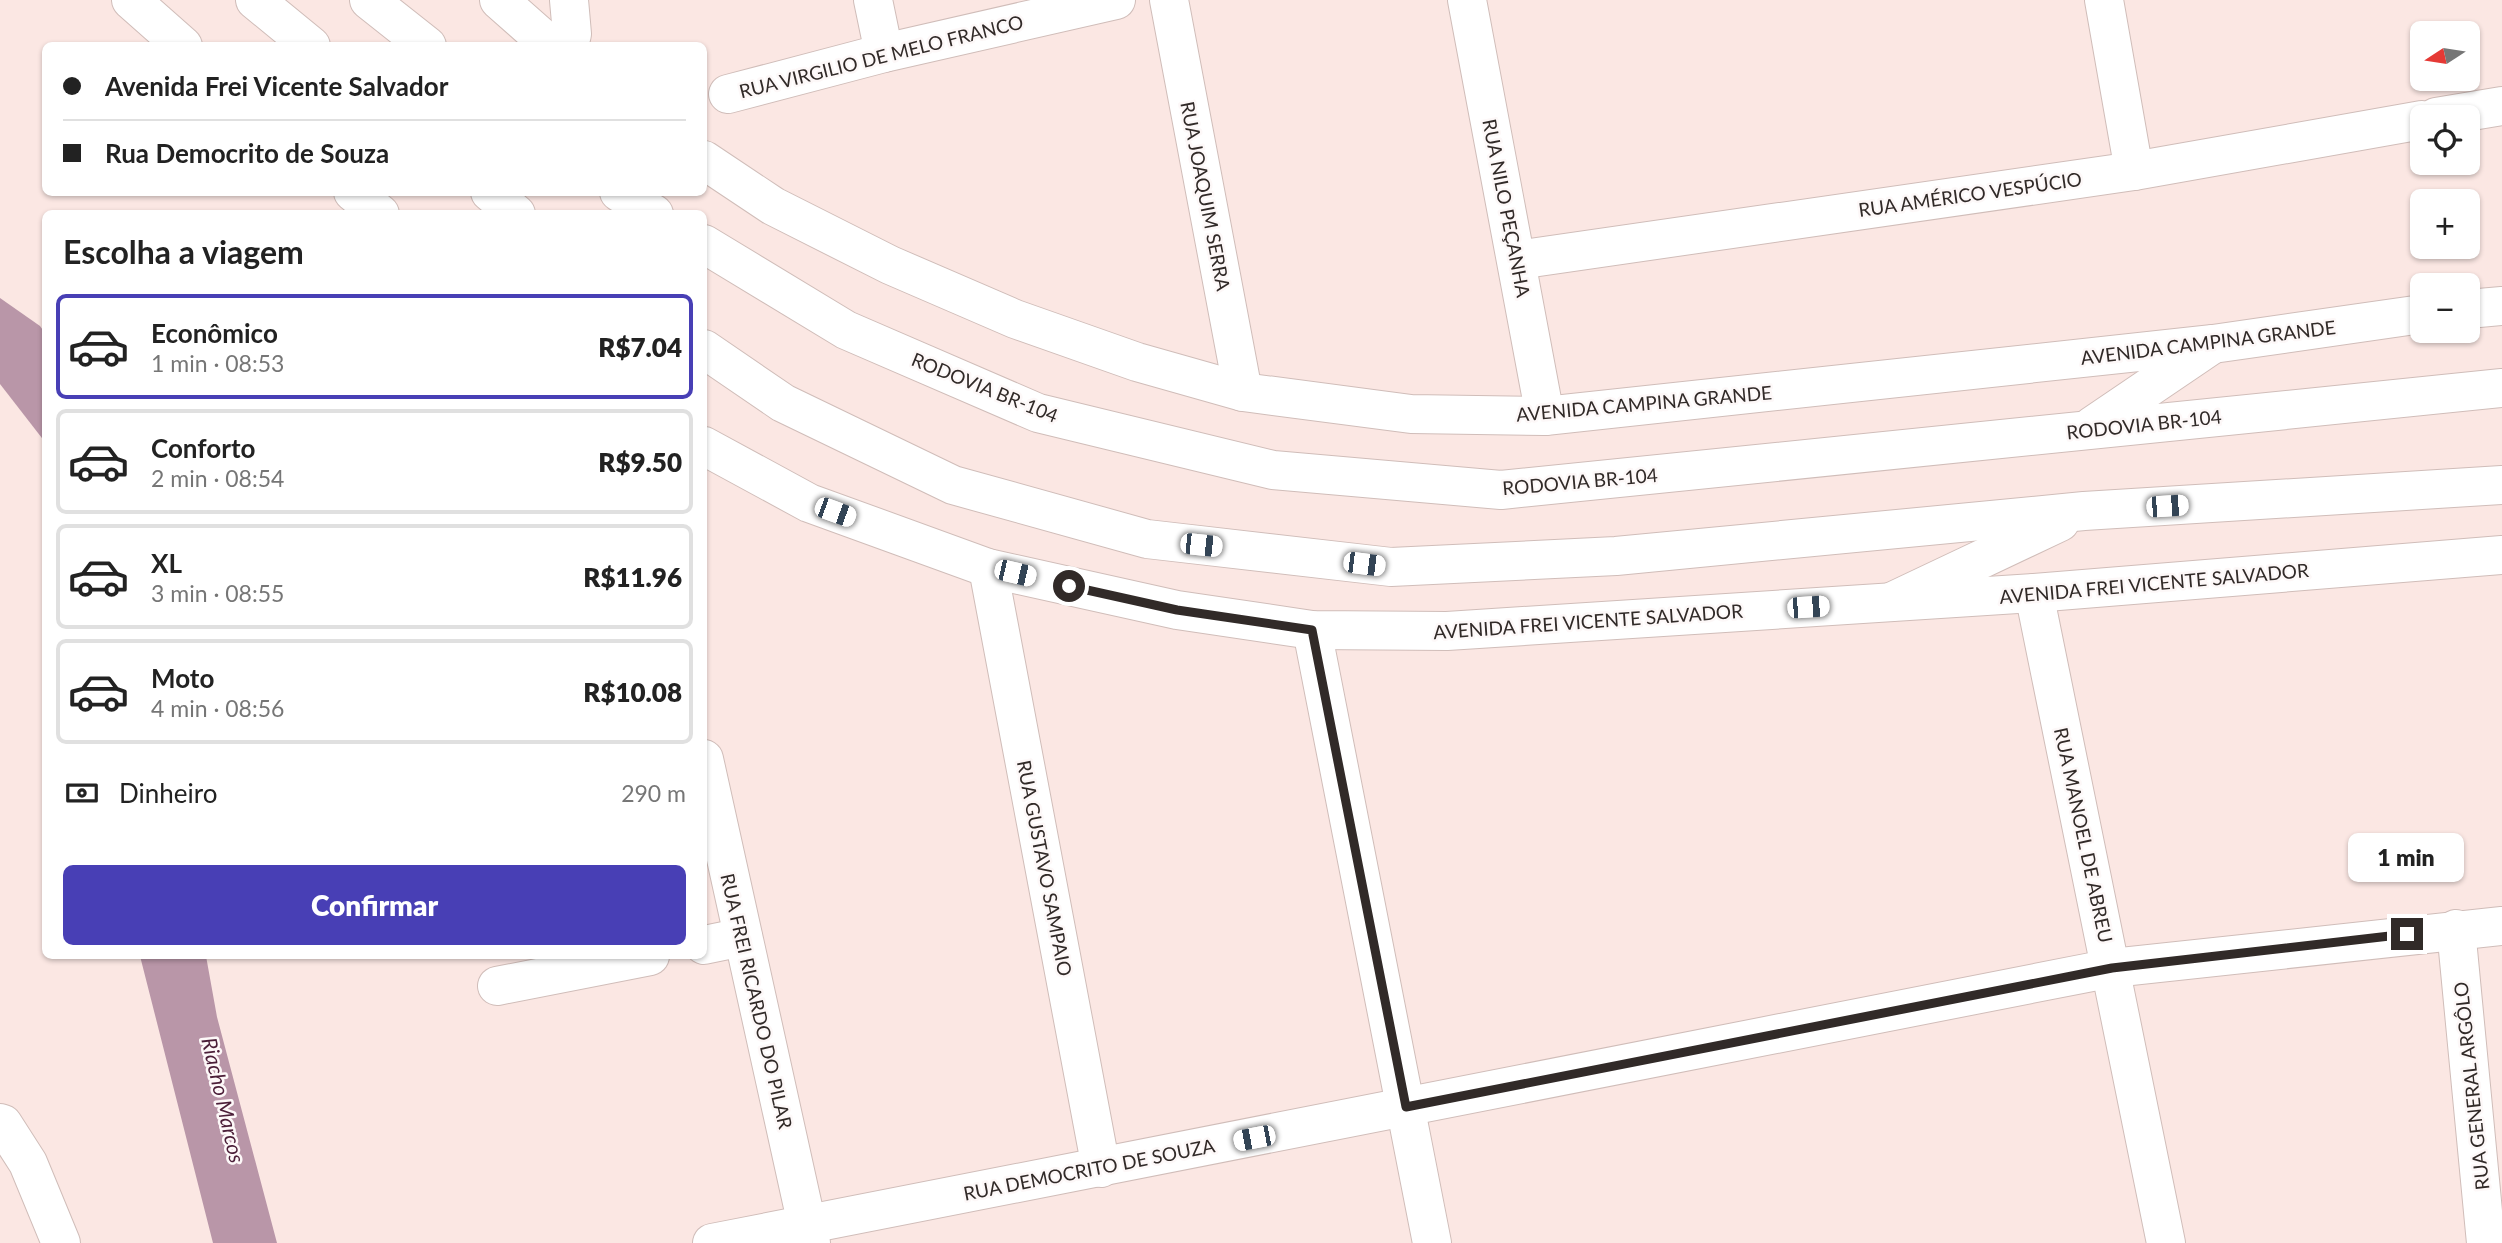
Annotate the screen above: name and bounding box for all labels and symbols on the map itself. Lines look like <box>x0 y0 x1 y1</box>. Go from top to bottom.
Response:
street label: RUA VIRGILIO DE MELO FRANCO <box>737 10 1025 102</box>
north arrow <box>2410 21 2480 91</box>
street label: RUA JOAQUIM SERRA <box>1176 99 1236 293</box>
street label: RUA NILO PEÇANHA <box>1478 117 1536 299</box>
street label: RUA AMÉRICO VESPÚCIO <box>1857 167 2083 221</box>
street label: AVENIDA CAMPINA GRANDE <box>2079 315 2337 369</box>
street label: RODOVIA BR-104 <box>908 347 1062 427</box>
street label: AVENIDA CAMPINA GRANDE <box>1515 380 1773 426</box>
street label: RODOVIA BR-104 <box>2065 404 2223 444</box>
street label: RODOVIA BR-104 <box>1501 463 1659 499</box>
car <box>2146 494 2189 518</box>
car <box>812 495 859 529</box>
car <box>1180 532 1223 558</box>
car <box>1342 551 1387 577</box>
car <box>993 558 1038 588</box>
street label: AVENIDA FREI VICENTE SALVADOR <box>1998 558 2310 608</box>
route start <box>1053 570 1085 602</box>
car <box>1787 595 1830 619</box>
street label: AVENIDA FREI VICENTE SALVADOR <box>1432 599 1744 643</box>
street label: RUA MANOEL DE ABREU <box>2050 725 2118 945</box>
street label: RUA GUSTAVO SAMPAIO <box>1013 758 1077 978</box>
callout: 1 min <box>2349 832 2465 881</box>
street label: RUA FREI RICARDO DO PILAR <box>716 871 798 1131</box>
route end <box>2391 918 2423 950</box>
street label: RUA GENERAL ARGÔLO <box>2449 981 2493 1191</box>
water label: Riacho Marcos <box>197 1035 251 1165</box>
car <box>1232 1124 1277 1152</box>
street label: RUA DEMOCRITO DE SOUZA <box>961 1133 1217 1205</box>

